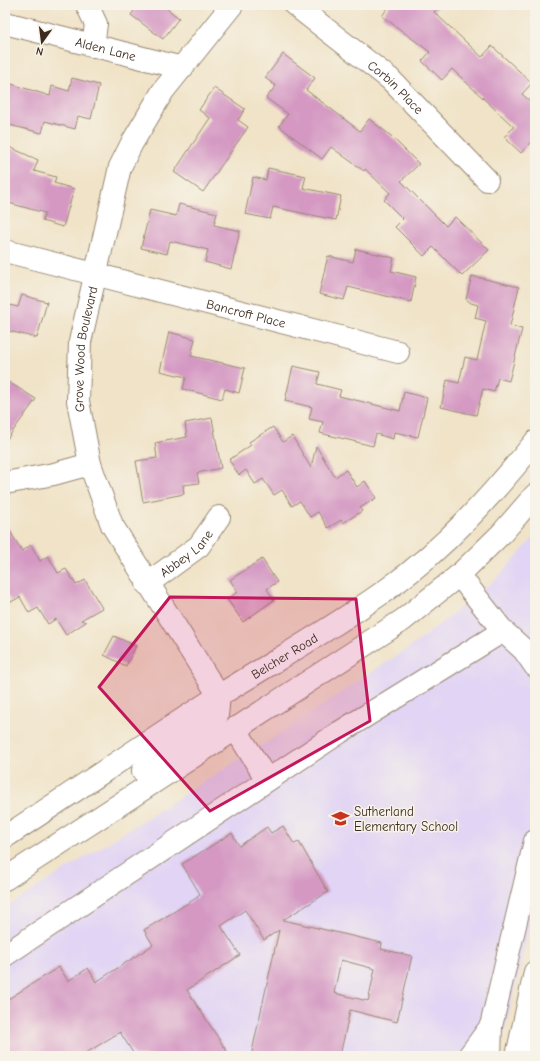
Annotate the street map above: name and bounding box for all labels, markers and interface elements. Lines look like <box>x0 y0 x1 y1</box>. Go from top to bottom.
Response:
north arrow <box>22 22 62 62</box>
street label: Alden Lane <box>74 34 138 64</box>
text: N <box>35 44 45 58</box>
street label: Corbin Place <box>365 57 427 117</box>
street label: Grove Wood Boulevard <box>70 285 100 414</box>
street label: Bancroft Place <box>205 296 288 330</box>
street label: Abbey Lane <box>157 526 216 580</box>
street label: Belcher Road <box>248 630 320 682</box>
place label: Sutherland Elementary School <box>354 804 458 834</box>
school or university icon: Sutherland Elementary School <box>331 808 351 828</box>

